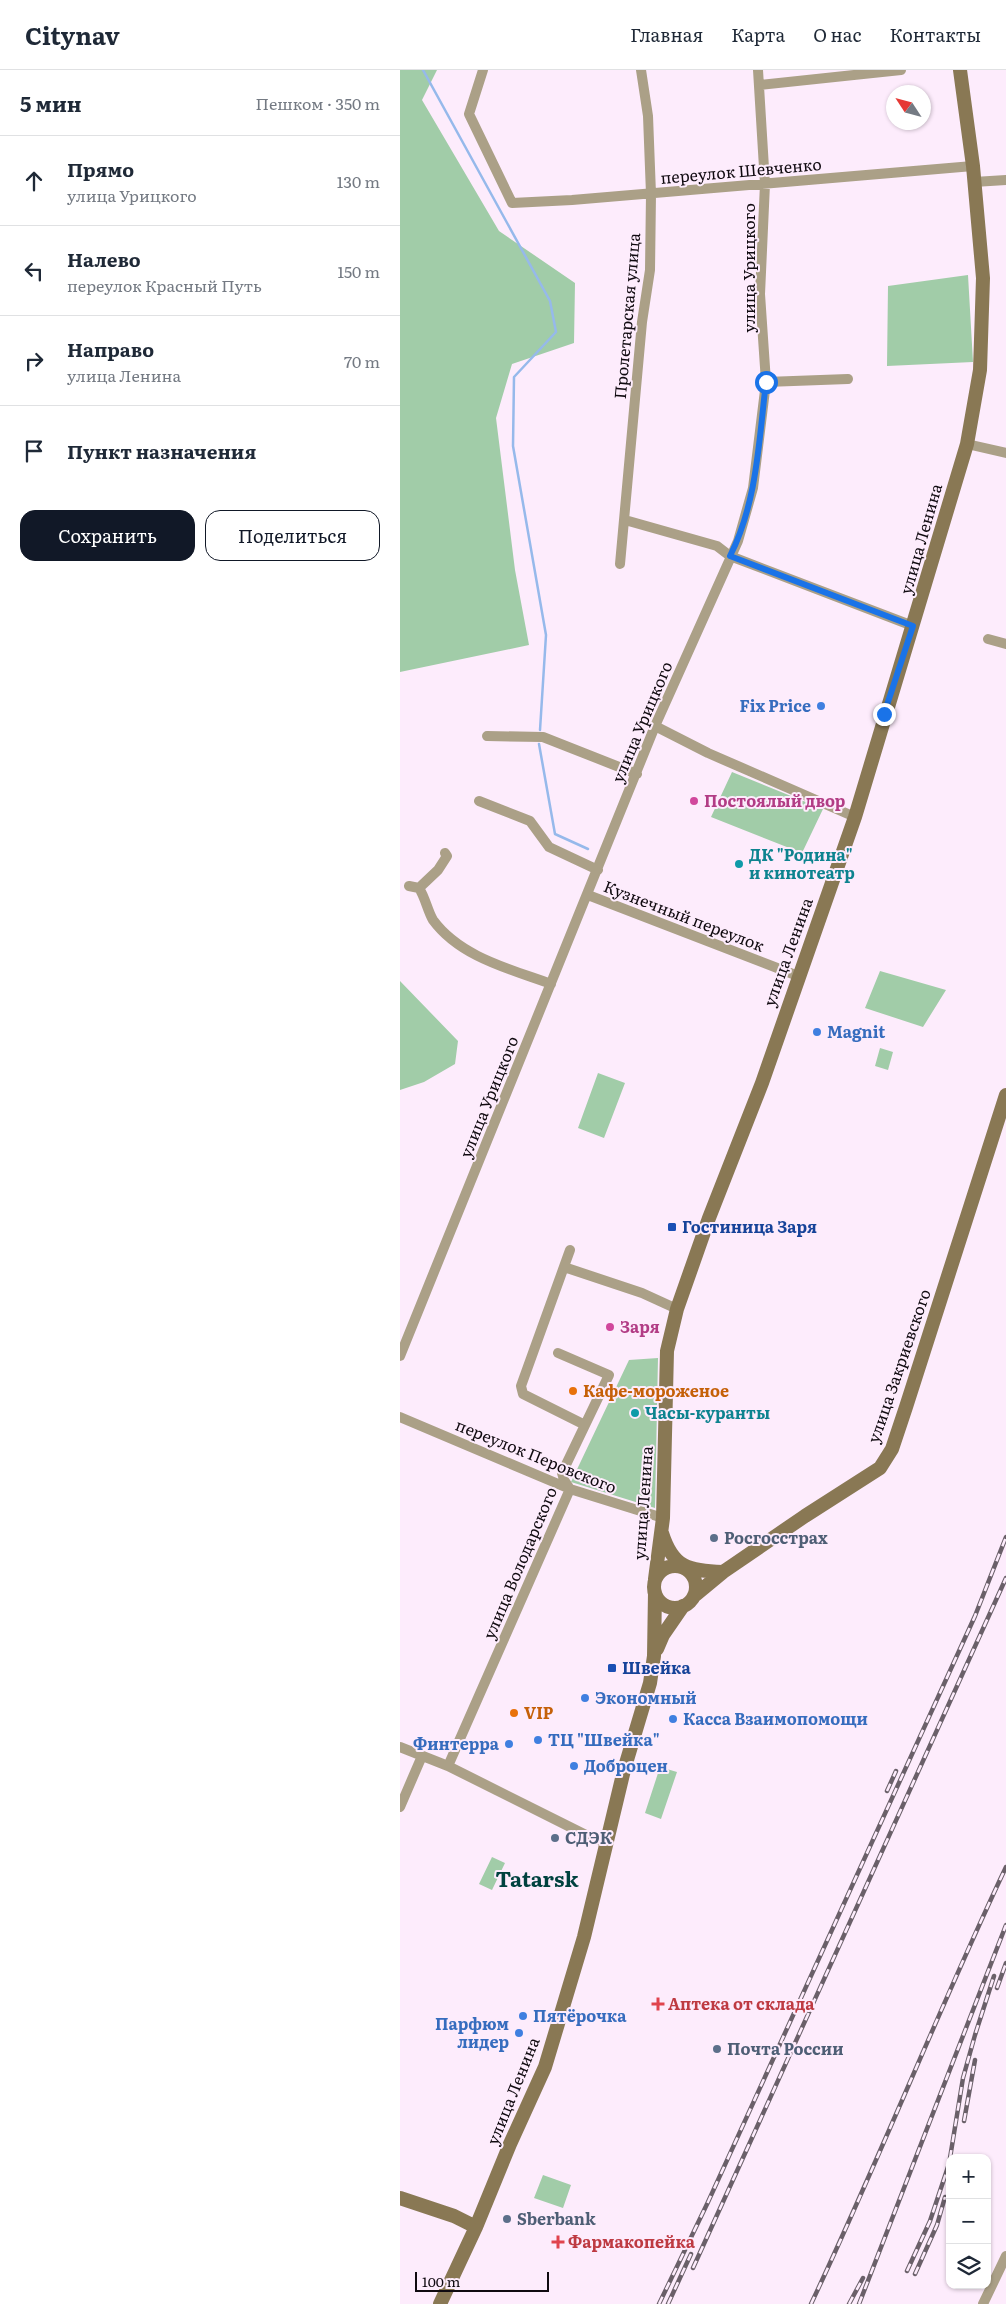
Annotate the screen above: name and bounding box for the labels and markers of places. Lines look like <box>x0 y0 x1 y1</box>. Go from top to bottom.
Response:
place label: Fix Price <box>739 693 811 717</box>
marker: Fix Price <box>815 700 827 712</box>
place label: Постоялый двор <box>704 788 845 812</box>
marker: Постоялый двор <box>688 795 700 807</box>
place label: ДК "Родина" и кинотеатр <box>749 842 855 884</box>
marker: ДК "Родина" и кинотеатр <box>733 858 745 870</box>
place label: Magnit <box>827 1019 885 1043</box>
marker: Magnit <box>811 1026 823 1038</box>
place label: Гостиница Заря <box>682 1214 817 1238</box>
marker: Гостиница Заря <box>666 1221 678 1233</box>
place label: Заря <box>620 1314 660 1338</box>
marker: Заря <box>604 1321 616 1333</box>
place label: Кафе-мороженое <box>583 1378 729 1402</box>
marker: Кафе-мороженое <box>567 1385 579 1397</box>
place label: Часы-куранты <box>645 1400 770 1424</box>
marker: Часы-куранты <box>629 1407 641 1419</box>
place label: Росгосстрах <box>724 1525 828 1549</box>
marker: Росгосстрах <box>708 1532 720 1544</box>
place label: Швейка <box>622 1655 691 1679</box>
marker: Швейка <box>606 1662 618 1674</box>
place label: Экономный <box>595 1685 697 1709</box>
marker: Экономный <box>579 1692 591 1704</box>
place label: VIP <box>524 1700 554 1724</box>
place label: Касса Взаимопомощи <box>683 1706 868 1730</box>
marker: VIP <box>508 1707 520 1719</box>
marker: Касса Взаимопомощи <box>667 1713 679 1725</box>
place label: ТЦ "Швейка" <box>548 1727 660 1751</box>
place label: Финтерра <box>413 1731 500 1755</box>
marker: ТЦ "Швейка" <box>532 1734 544 1746</box>
marker: Финтерра <box>503 1738 515 1750</box>
place label: Доброцен <box>584 1753 668 1777</box>
marker: Доброцен <box>568 1760 580 1772</box>
place label: СДЭК <box>565 1825 613 1849</box>
marker: СДЭК <box>549 1832 561 1844</box>
place label: Аптека от склада <box>668 1991 815 2015</box>
marker: Аптека от склада <box>652 1998 664 2010</box>
place label: Пятёрочка <box>533 2003 627 2027</box>
marker: Пятёрочка <box>517 2010 529 2022</box>
place label: Парфюм лидер <box>435 2011 509 2053</box>
marker: Парфюм лидер <box>513 2027 525 2039</box>
place label: Почта России <box>727 2036 844 2060</box>
marker: Почта России <box>711 2043 723 2055</box>
place label: Sberbank <box>517 2206 596 2230</box>
marker: Sberbank <box>501 2213 513 2225</box>
place label: Фармакопейка <box>568 2229 696 2253</box>
marker: Фармакопейка <box>552 2236 564 2248</box>

